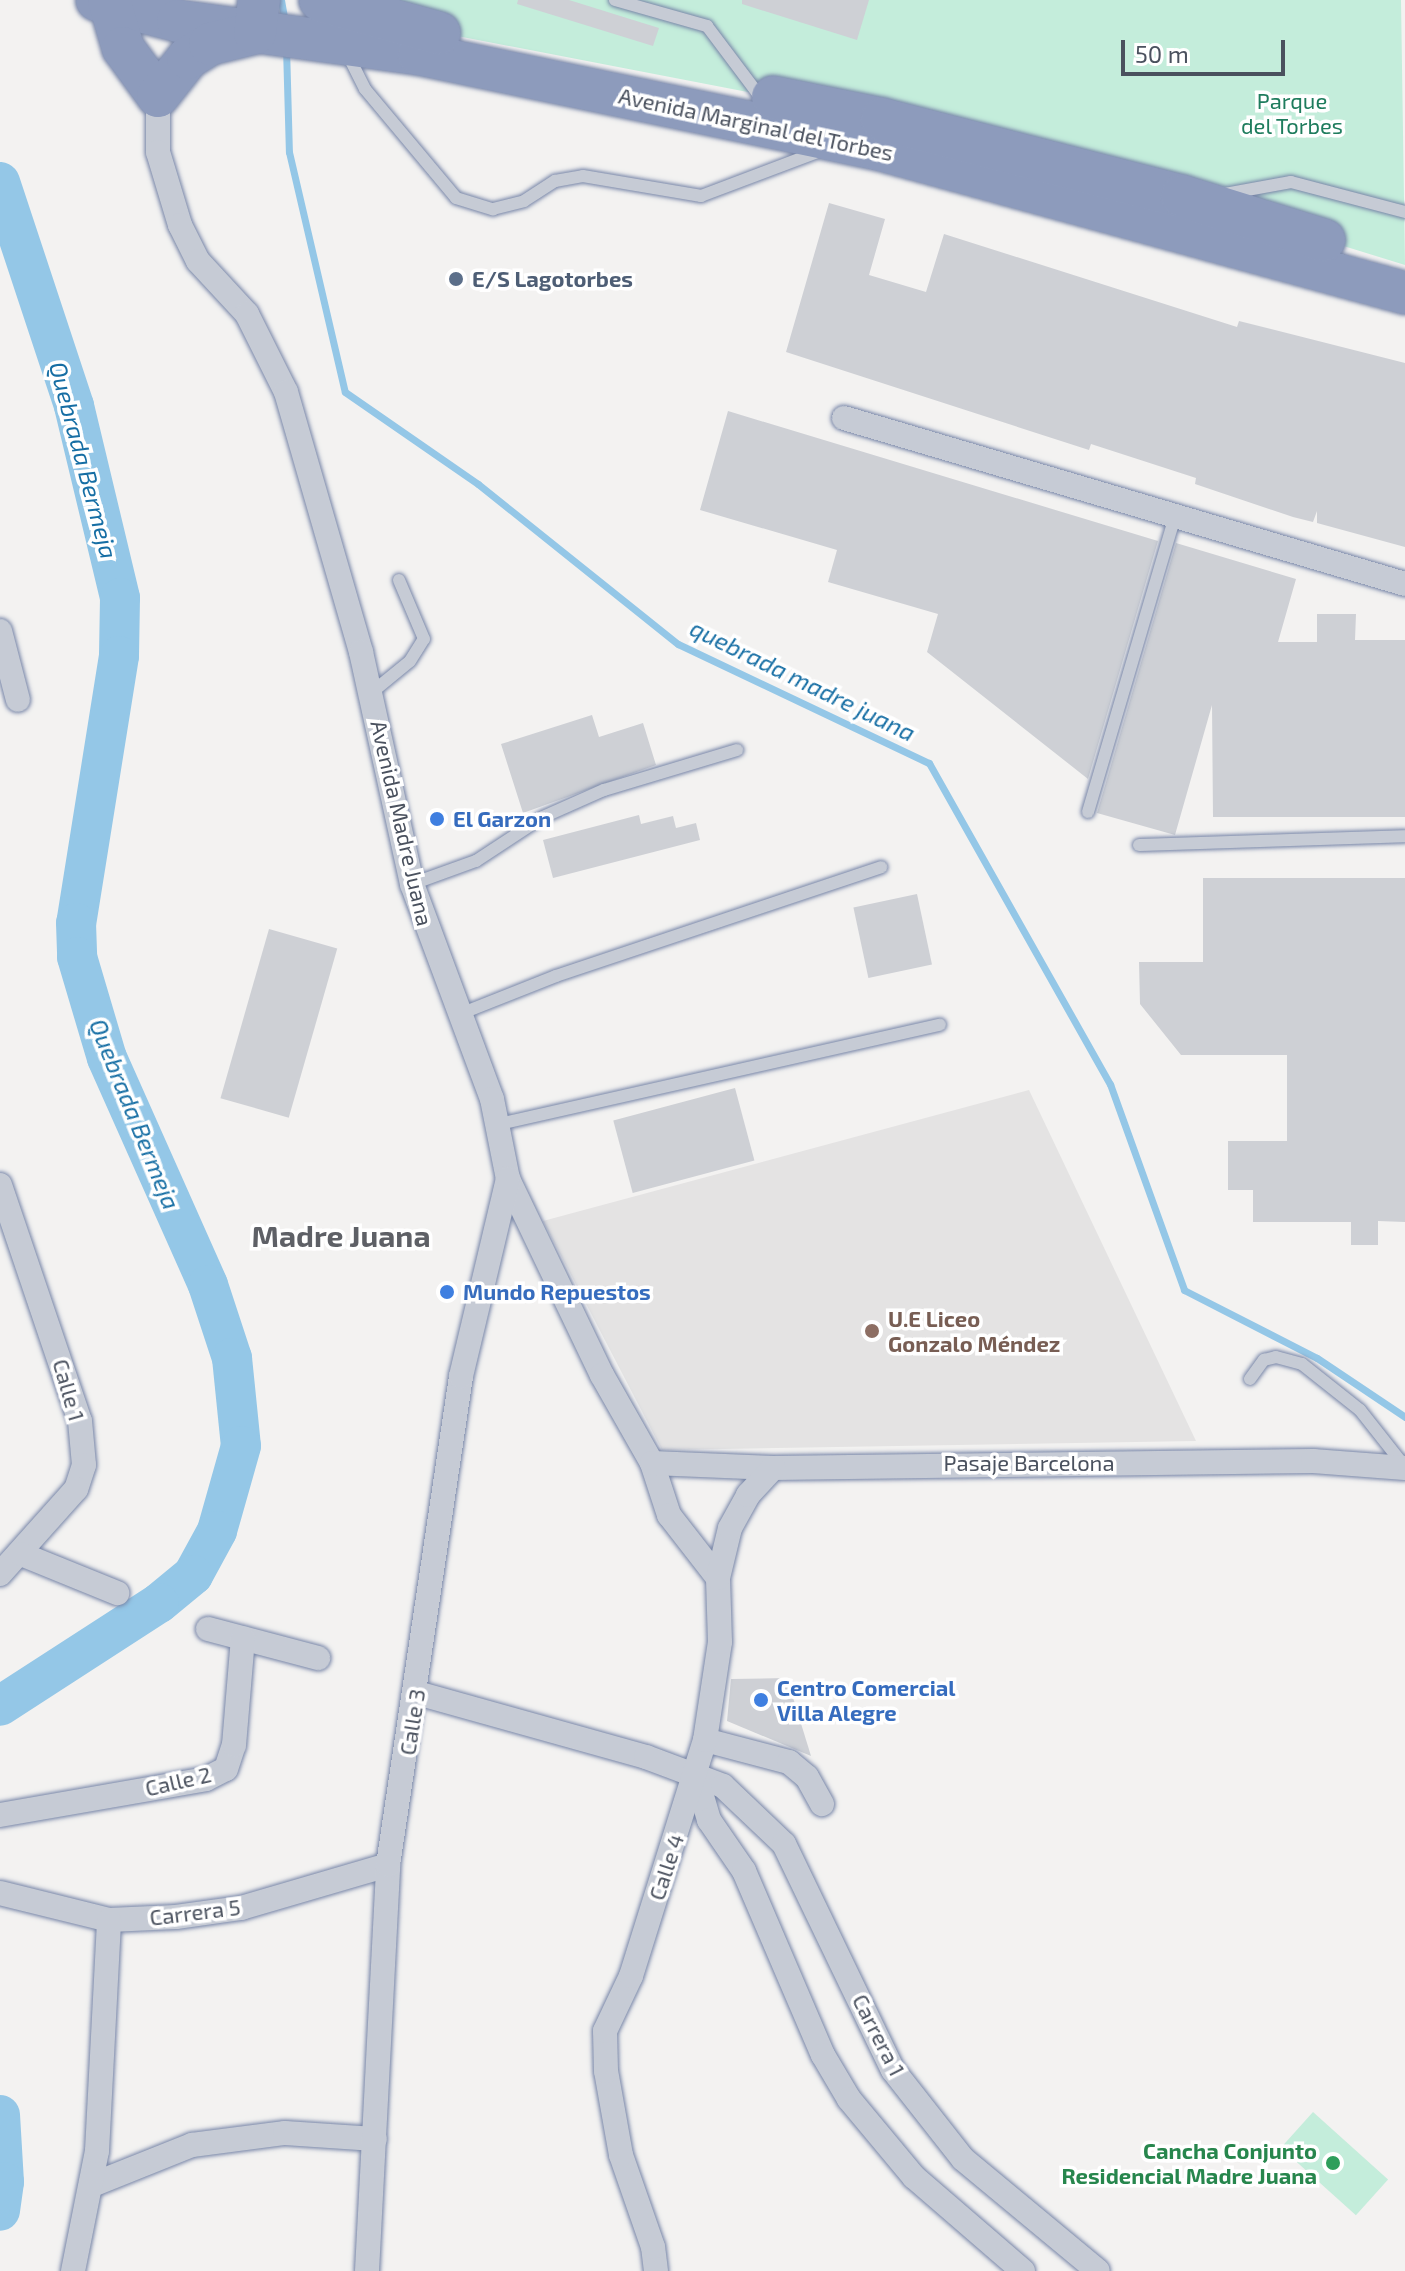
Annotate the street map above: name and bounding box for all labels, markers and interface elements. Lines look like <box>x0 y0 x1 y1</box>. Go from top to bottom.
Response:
scale bar <box>1125 24 1289 74</box>
text: 50 m <box>1135 39 1189 68</box>
street label: Avenida Marginal del Torbes <box>616 82 896 166</box>
park label: Parque del Torbes <box>1240 87 1344 138</box>
place label: E/S Lagotorbes <box>472 266 633 292</box>
marker: E/S Lagotorbes <box>447 270 465 288</box>
water label: Quebrada Bermeja <box>44 358 124 562</box>
water label: quebrada madre juana <box>686 613 920 747</box>
street label: Avenida Madre Juana <box>365 717 439 929</box>
place label: El Garzon <box>453 806 552 832</box>
marker: El Garzon <box>428 810 446 828</box>
water label: Quebrada Bermeja <box>84 1015 186 1213</box>
district label: Madre Juana <box>251 1217 431 1253</box>
place label: Mundo Repuestos <box>463 1279 651 1305</box>
marker: Mundo Repuestos <box>438 1283 456 1301</box>
place label: U.E Liceo Gonzalo Méndez <box>888 1305 1060 1356</box>
marker: U.E Liceo Gonzalo Méndez <box>863 1322 881 1340</box>
street label: Calle 1 <box>48 1356 90 1424</box>
street label: Pasaje Barcelona <box>944 1450 1114 1476</box>
place label: Centro Comercial Villa Alegre <box>777 1674 955 1726</box>
street label: Calle 3 <box>394 1687 430 1757</box>
marker: Centro Comercial Villa Alegre <box>752 1691 770 1709</box>
street label: Calle 2 <box>143 1761 213 1801</box>
street label: Calle 4 <box>643 1831 689 1903</box>
street label: Carrera 5 <box>148 1893 242 1931</box>
street label: Carrera 1 <box>847 1990 911 2080</box>
place label: Cancha Conjunto Residencial Madre Juana <box>1060 2137 1317 2188</box>
marker: Cancha Conjunto Residencial Madre Juana <box>1324 2154 1342 2172</box>

